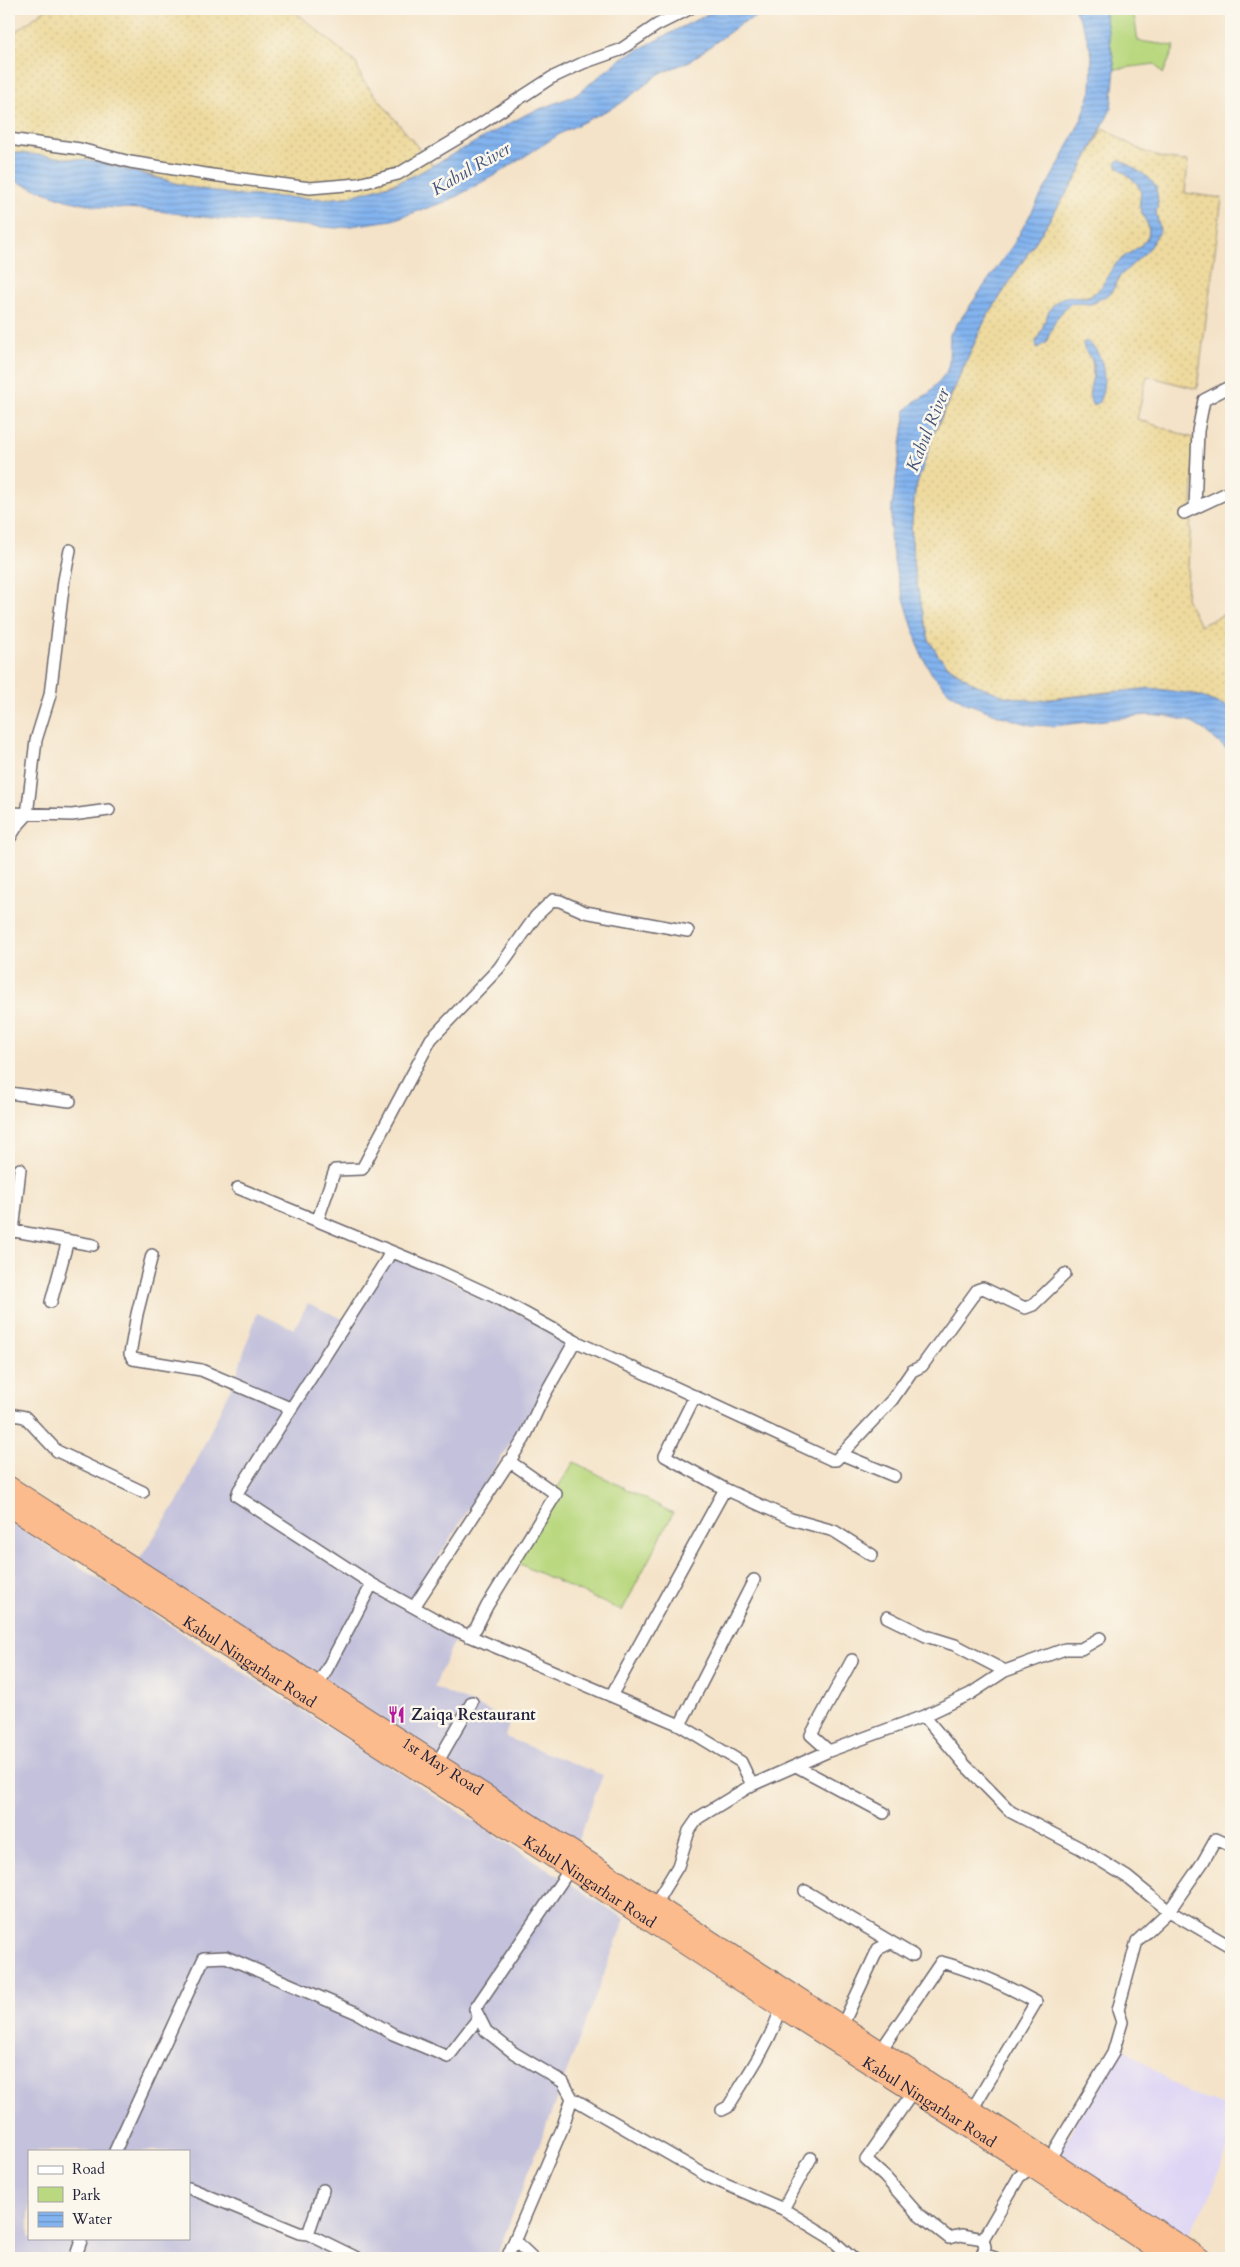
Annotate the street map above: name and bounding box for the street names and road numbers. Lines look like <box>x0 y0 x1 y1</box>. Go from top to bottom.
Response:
street label: Kabul Ningarhar Road <box>178 1611 321 1713</box>
street label: 1st May Road <box>397 1732 487 1801</box>
street label: Kabul Ningarhar Road <box>519 1831 660 1934</box>
street label: Kabul Ningarhar Road <box>858 2052 1001 2153</box>

